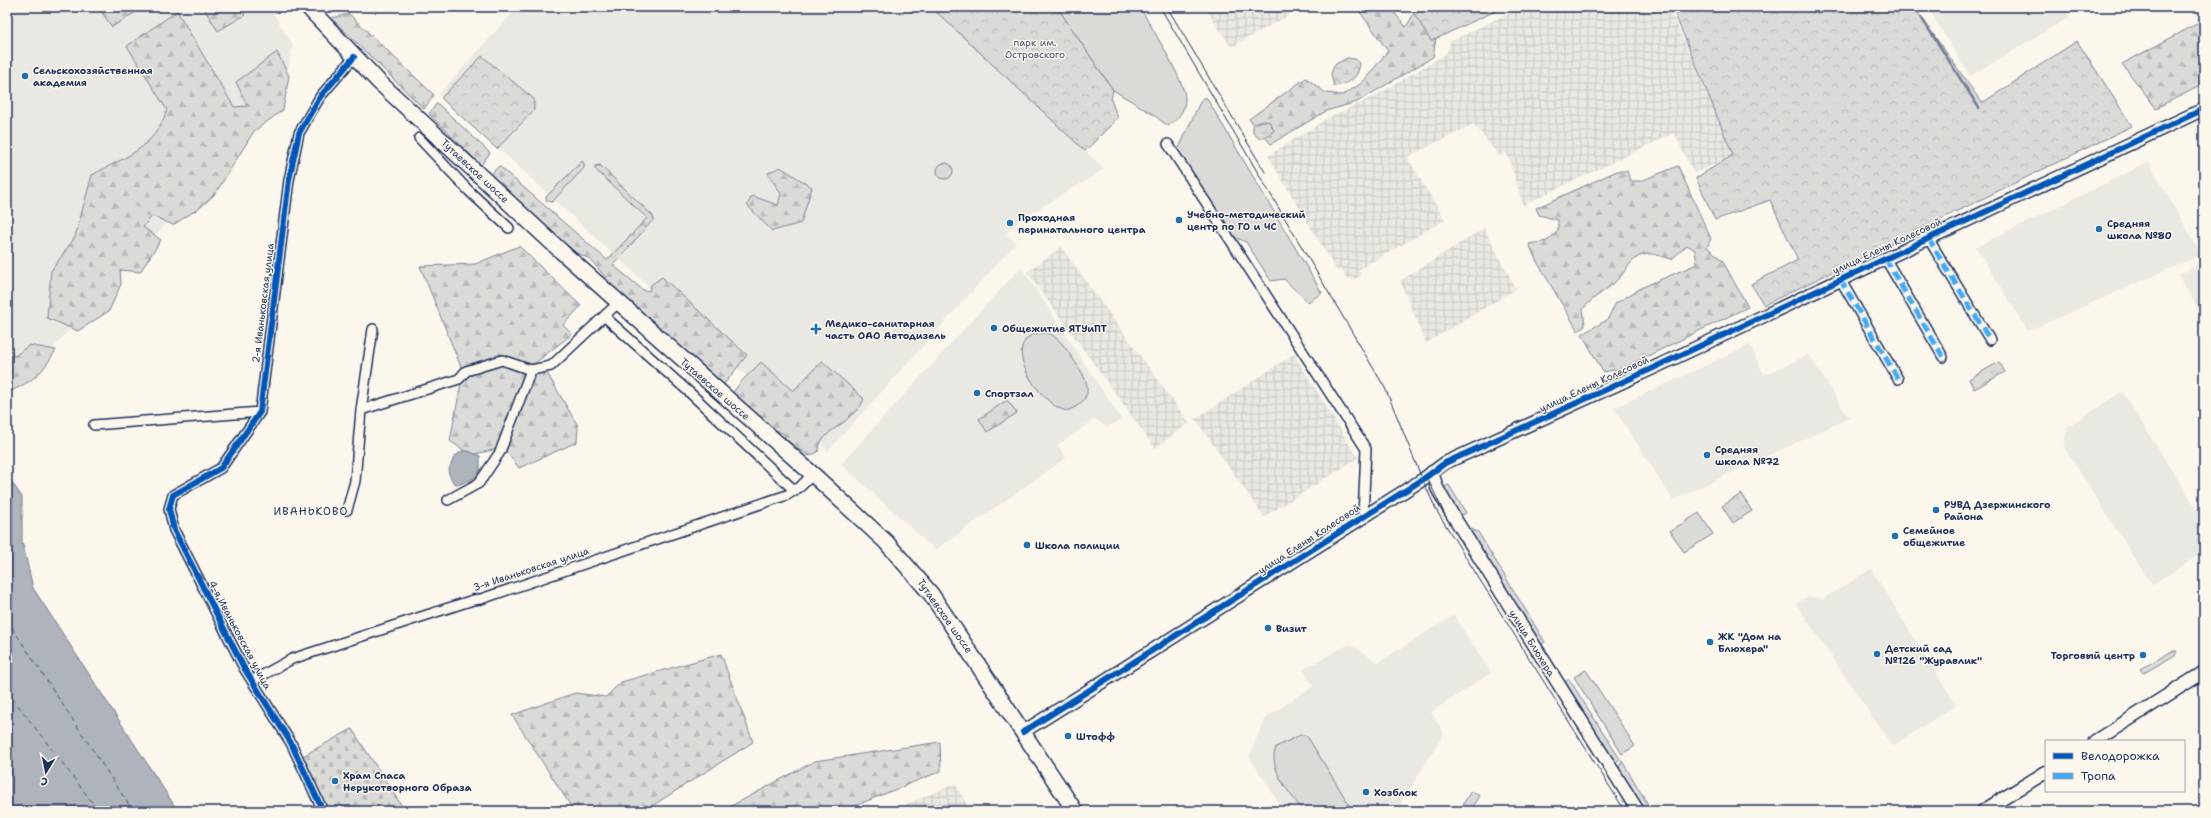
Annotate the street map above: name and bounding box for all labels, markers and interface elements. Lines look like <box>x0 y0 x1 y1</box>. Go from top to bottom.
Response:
park label: парк им. Островского <box>1005 36 1065 61</box>
place label: Сельскохозяйственная академия <box>33 64 153 89</box>
marker: Сельскохозяйственная академия <box>20 71 30 81</box>
street label: Тутаевское шоссе <box>438 136 512 206</box>
place label: Учебно-методический центр по ГО и ЧС <box>1187 208 1306 233</box>
place label: Проходная перинатального центра <box>1018 211 1146 236</box>
marker: Учебно-методический центр по ГО и ЧС <box>1174 215 1184 225</box>
street label: улица Елены Колесовой <box>1830 215 1944 277</box>
place label: Средняя школа №80 <box>2107 217 2172 242</box>
marker: Проходная перинатального центра <box>1005 218 1015 228</box>
marker: Средняя школа №80 <box>2094 224 2104 234</box>
street label: 2-я Иваньковская улица <box>249 242 277 364</box>
place label: Медико-санитарная часть ОАО Автодизель <box>825 317 946 342</box>
place label: Общежитие ЯТУиПТ <box>1002 322 1108 335</box>
marker: Медико-санитарная часть ОАО Автодизель <box>810 323 822 335</box>
marker: Общежитие ЯТУиПТ <box>989 323 999 333</box>
street label: улица Елены Колесовой <box>1537 353 1651 415</box>
street label: Тутаевское шоссе <box>678 355 753 423</box>
place label: Спортзал <box>985 387 1034 400</box>
marker: Спортзал <box>972 388 982 398</box>
place label: Средняя школа №72 <box>1715 443 1779 468</box>
marker: Средняя школа №72 <box>1702 450 1712 460</box>
place label: РУВД Дзержинского Района <box>1944 498 2051 523</box>
street label: улица Елены Колесовой <box>1255 501 1363 577</box>
district label: ИВАНЬКОВО <box>274 504 348 519</box>
marker: РУВД Дзержинского Района <box>1931 505 1941 515</box>
place label: Семейное общежитие <box>1903 524 1965 549</box>
marker: Семейное общежитие <box>1890 531 1900 541</box>
place label: Школа полиции <box>1035 539 1120 552</box>
marker: Школа полиции <box>1022 540 1032 550</box>
street label: 3-я Иваньковская улица <box>471 544 591 594</box>
street label: Тутаевское шоссе <box>914 576 976 656</box>
street label: 4-я Иваньковская улица <box>206 578 275 692</box>
street label: улица Блюхера <box>1506 607 1558 680</box>
place label: Визит <box>1276 622 1307 635</box>
marker: Визит <box>1263 623 1273 633</box>
place label: ЖК "Дом на Блюхера" <box>1718 630 1781 655</box>
marker: ЖК "Дом на Блюхера" <box>1705 637 1715 647</box>
place label: Детский сад №126 "Журавлик" <box>1885 642 1982 667</box>
marker: Детский сад №126 "Журавлик" <box>1872 649 1882 659</box>
place label: Торговый центр <box>2051 649 2135 662</box>
marker: Торговый центр <box>2138 650 2148 660</box>
place label: Штофф <box>1076 730 1116 743</box>
marker: Штофф <box>1063 731 1073 741</box>
legend <box>2045 740 2185 792</box>
text: Велодорожка <box>2081 748 2160 764</box>
north arrow <box>26 752 66 792</box>
text: Тропа <box>2081 768 2116 784</box>
place label: Храм Спаса Нерукотворного Образа <box>343 769 472 794</box>
text: С <box>39 773 49 789</box>
marker: Храм Спаса Нерукотворного Образа <box>330 776 340 786</box>
place label: Хозблок <box>1374 786 1418 799</box>
marker: Хозблок <box>1361 787 1371 797</box>

